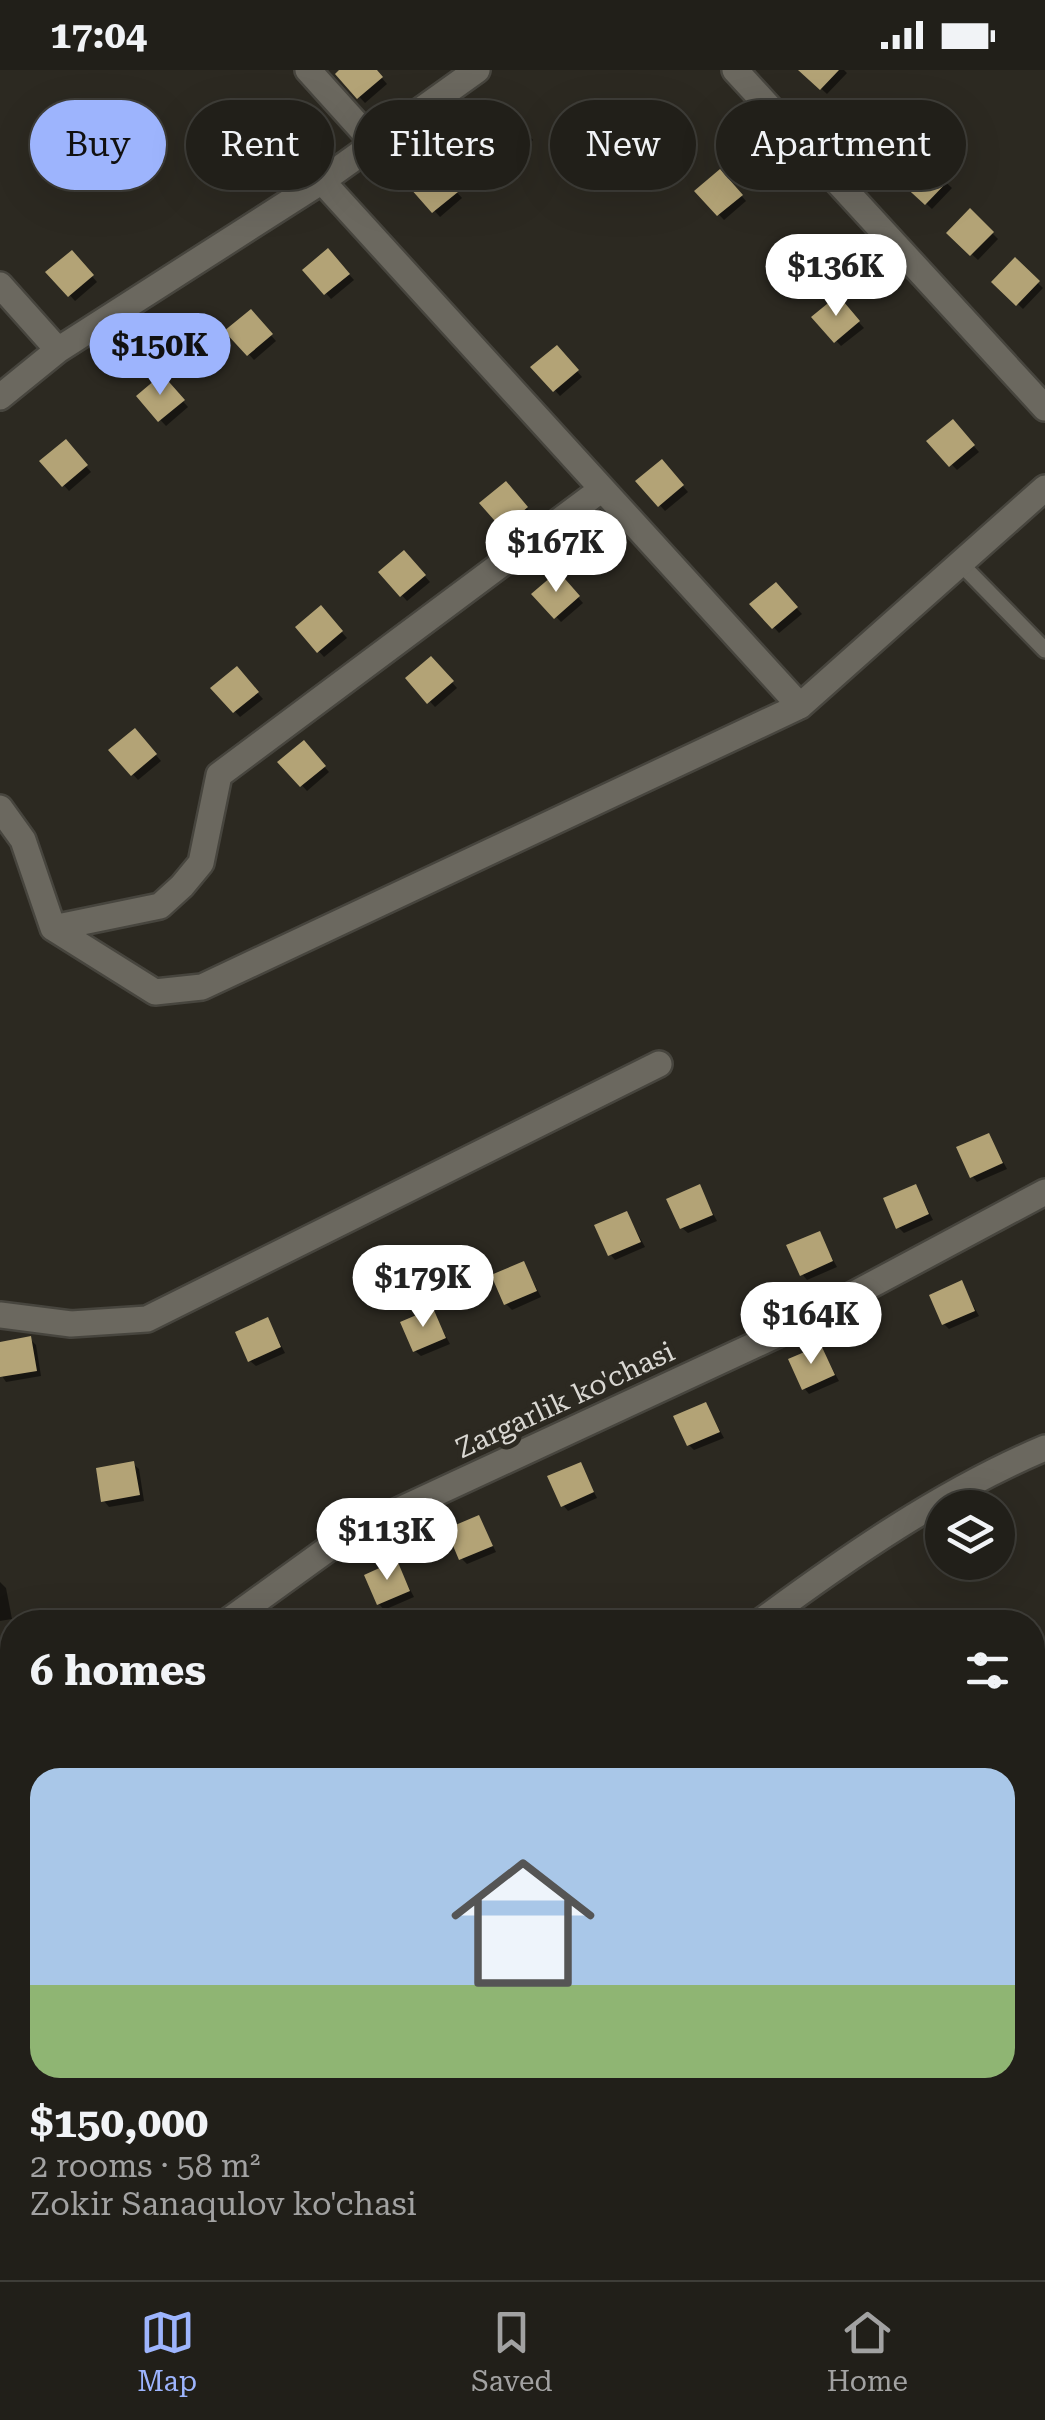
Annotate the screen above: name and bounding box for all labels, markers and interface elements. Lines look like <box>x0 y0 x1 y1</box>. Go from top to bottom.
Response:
text: 17:04 <box>50 13 147 57</box>
chip: Buy <box>30 100 166 190</box>
chip: Rent <box>186 100 334 190</box>
chip: Filters <box>354 100 530 190</box>
chip: New <box>550 100 696 190</box>
chip: Apartment <box>716 100 966 190</box>
pin: $136K <box>766 234 906 319</box>
text: $136K <box>788 247 884 285</box>
pin: $150K <box>90 313 230 398</box>
text: $150K <box>112 326 208 364</box>
pin: $167K <box>486 510 626 595</box>
text: $167K <box>508 523 604 561</box>
pin: $179K <box>353 1245 493 1330</box>
text: $179K <box>375 1258 471 1296</box>
pin: $164K <box>741 1282 881 1367</box>
text: $164K <box>763 1295 859 1333</box>
street label: Zargarlik ko'chasi <box>451 1335 680 1465</box>
map controls <box>925 1490 1015 1580</box>
button: layers <box>925 1490 1015 1580</box>
pin: $113K <box>317 1498 457 1583</box>
text: $113K <box>339 1511 435 1549</box>
icon: filters <box>960 1643 1015 1698</box>
text: 6 homes <box>30 1646 206 1695</box>
icon: home <box>433 1833 613 2013</box>
text: $150,000 <box>30 2098 208 2147</box>
text: 2 rooms · 58 m² <box>30 2147 260 2185</box>
text: Zokir Sanaqulov ko'chasi <box>30 2185 417 2223</box>
tab: Map <box>137 2305 197 2398</box>
tab: Saved <box>471 2305 552 2398</box>
tab: Home <box>827 2305 908 2398</box>

